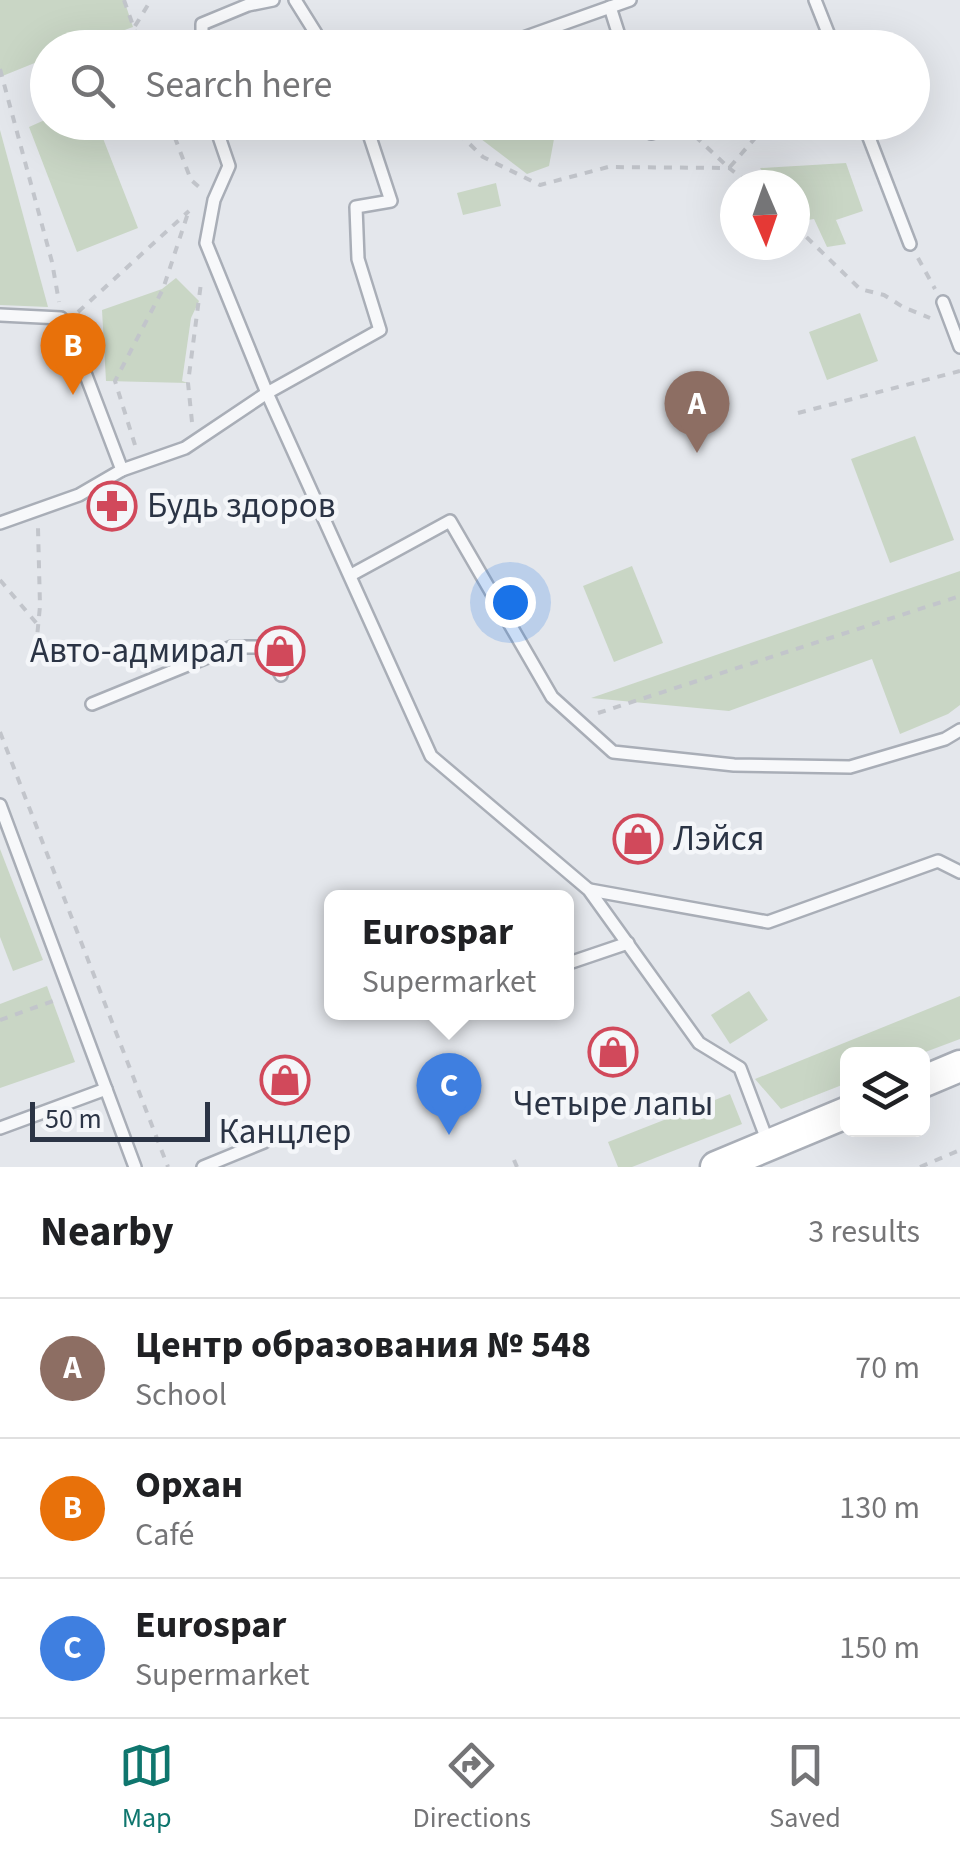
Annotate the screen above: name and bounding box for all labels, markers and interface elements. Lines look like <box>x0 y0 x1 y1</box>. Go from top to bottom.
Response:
search box <box>30 30 930 140</box>
icon: search <box>65 58 120 113</box>
text: Search here <box>145 58 332 112</box>
north arrow <box>720 170 810 260</box>
pin: B <box>40 312 106 395</box>
pin: A <box>664 370 730 453</box>
pharmacy icon: Будь здоров <box>86 480 138 532</box>
place label: Будь здоров <box>147 481 336 531</box>
your location <box>485 577 536 628</box>
shop icon: Авто-адмирал <box>254 625 306 677</box>
place label: Авто-адмирал <box>30 626 245 676</box>
shop icon: Лэйся <box>612 813 664 865</box>
place label: Лэйся <box>673 814 764 864</box>
popup <box>324 890 574 1020</box>
text: Eurospar <box>362 905 513 959</box>
text: Supermarket <box>362 959 536 1005</box>
shop icon: Четыре лапы <box>587 1026 639 1078</box>
map controls <box>840 1047 930 1137</box>
button: layers <box>840 1047 930 1137</box>
pin: C <box>416 1052 482 1135</box>
shop icon: Канцлер <box>259 1054 311 1106</box>
place label: Четыре лапы <box>513 1079 713 1129</box>
scale bar <box>30 1097 210 1142</box>
text: 50 m <box>45 1099 102 1139</box>
place label: Канцлер <box>218 1107 352 1157</box>
text: Nearby <box>40 1202 174 1262</box>
text: 3 results <box>808 1209 920 1255</box>
text: Центр образования № 548 <box>135 1318 591 1372</box>
text: A <box>63 1345 82 1391</box>
text: 70 m <box>855 1345 920 1391</box>
text: School <box>135 1372 227 1418</box>
text: Орхан <box>135 1458 243 1512</box>
text: B <box>63 1485 82 1531</box>
text: 130 m <box>839 1485 920 1531</box>
text: Café <box>135 1512 194 1558</box>
text: Eurospar <box>135 1598 286 1652</box>
text: C <box>63 1625 82 1671</box>
text: 150 m <box>839 1625 920 1671</box>
text: Supermarket <box>135 1652 310 1698</box>
tab: Map <box>119 1738 174 1838</box>
tab: Directions <box>413 1738 531 1838</box>
tab: Saved <box>769 1738 841 1838</box>

